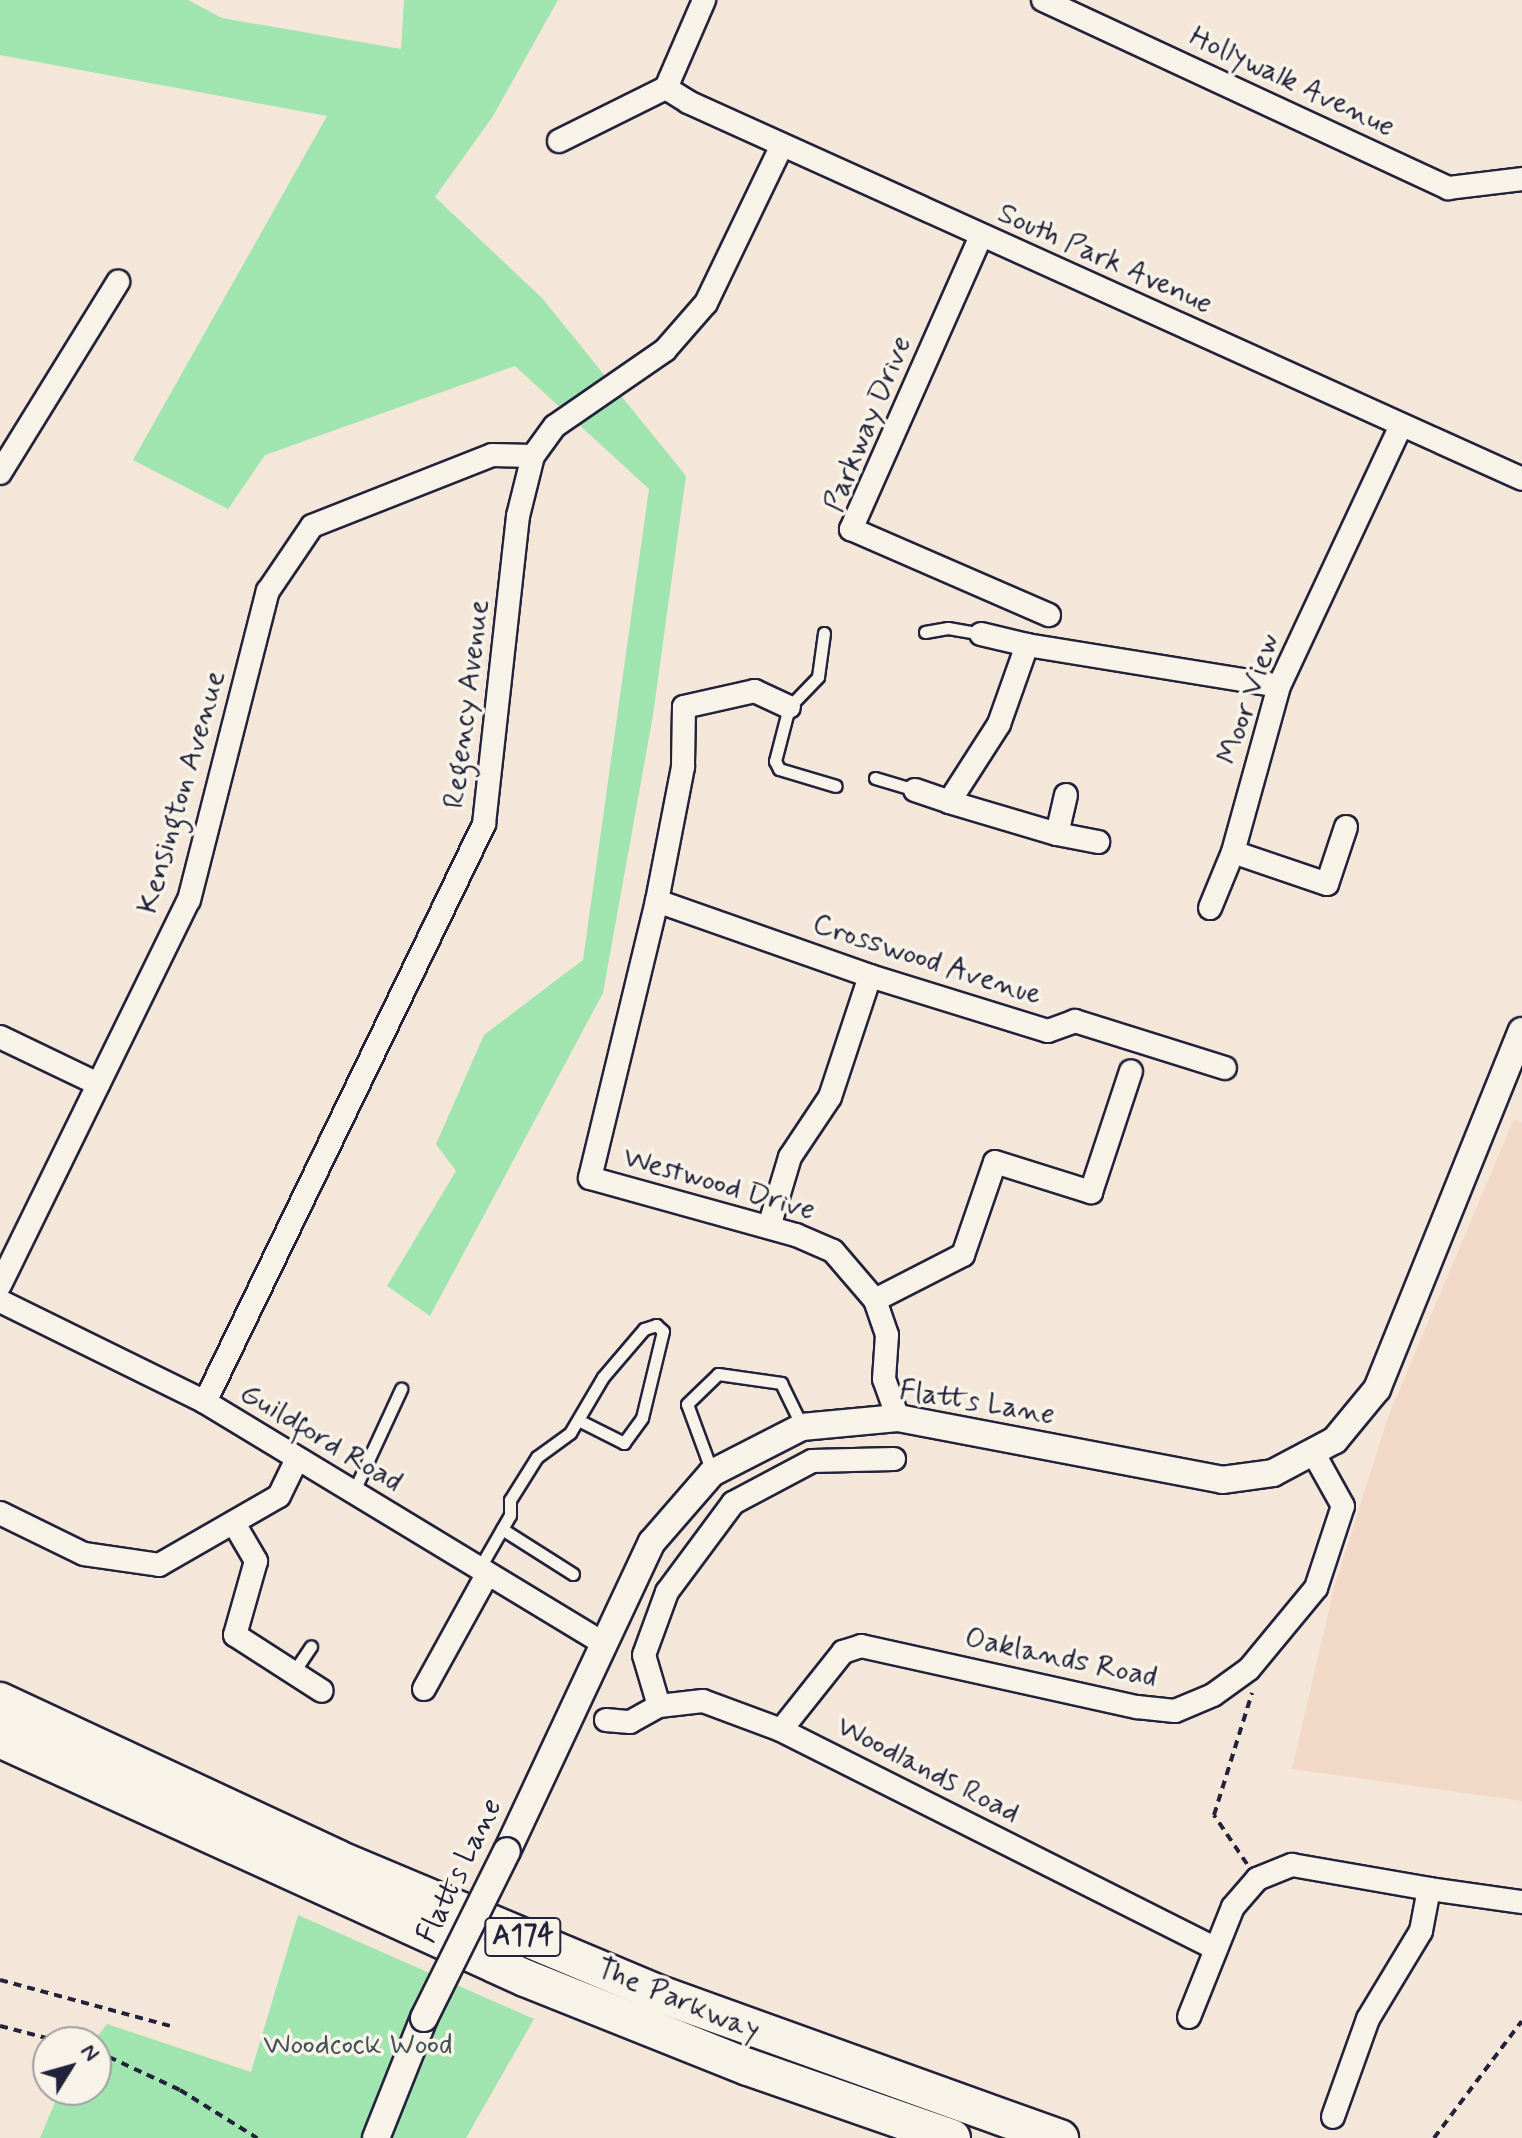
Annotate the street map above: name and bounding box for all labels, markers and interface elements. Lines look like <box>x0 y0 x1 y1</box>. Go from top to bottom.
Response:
street label: Hollywalk Avenue <box>1186 20 1398 144</box>
street label: South Park Avenue <box>990 195 1220 323</box>
street label: Parkway Drive <box>817 332 919 516</box>
street label: Regency Avenue <box>436 597 498 811</box>
street label: Moor View <box>1211 632 1287 766</box>
street label: Kensington Avenue <box>131 671 233 913</box>
street label: Crosswood Avenue <box>809 906 1045 1014</box>
street label: Westwood Drive <box>620 1140 818 1228</box>
street label: Flatts Lane <box>899 1373 1055 1433</box>
street label: Guildford Road <box>234 1376 408 1500</box>
street label: Oaklands Road <box>962 1620 1160 1696</box>
street label: Woodlands Road <box>830 1708 1026 1832</box>
street label: Flatts Lane <box>410 1794 510 1948</box>
road number: A174 <box>483 1913 563 1961</box>
street label: The Parkway <box>595 1953 761 2047</box>
north arrow <box>32 2026 112 2106</box>
park label: Woodcock Wood <box>262 2027 454 2063</box>
text: N <box>74 2038 105 2067</box>

